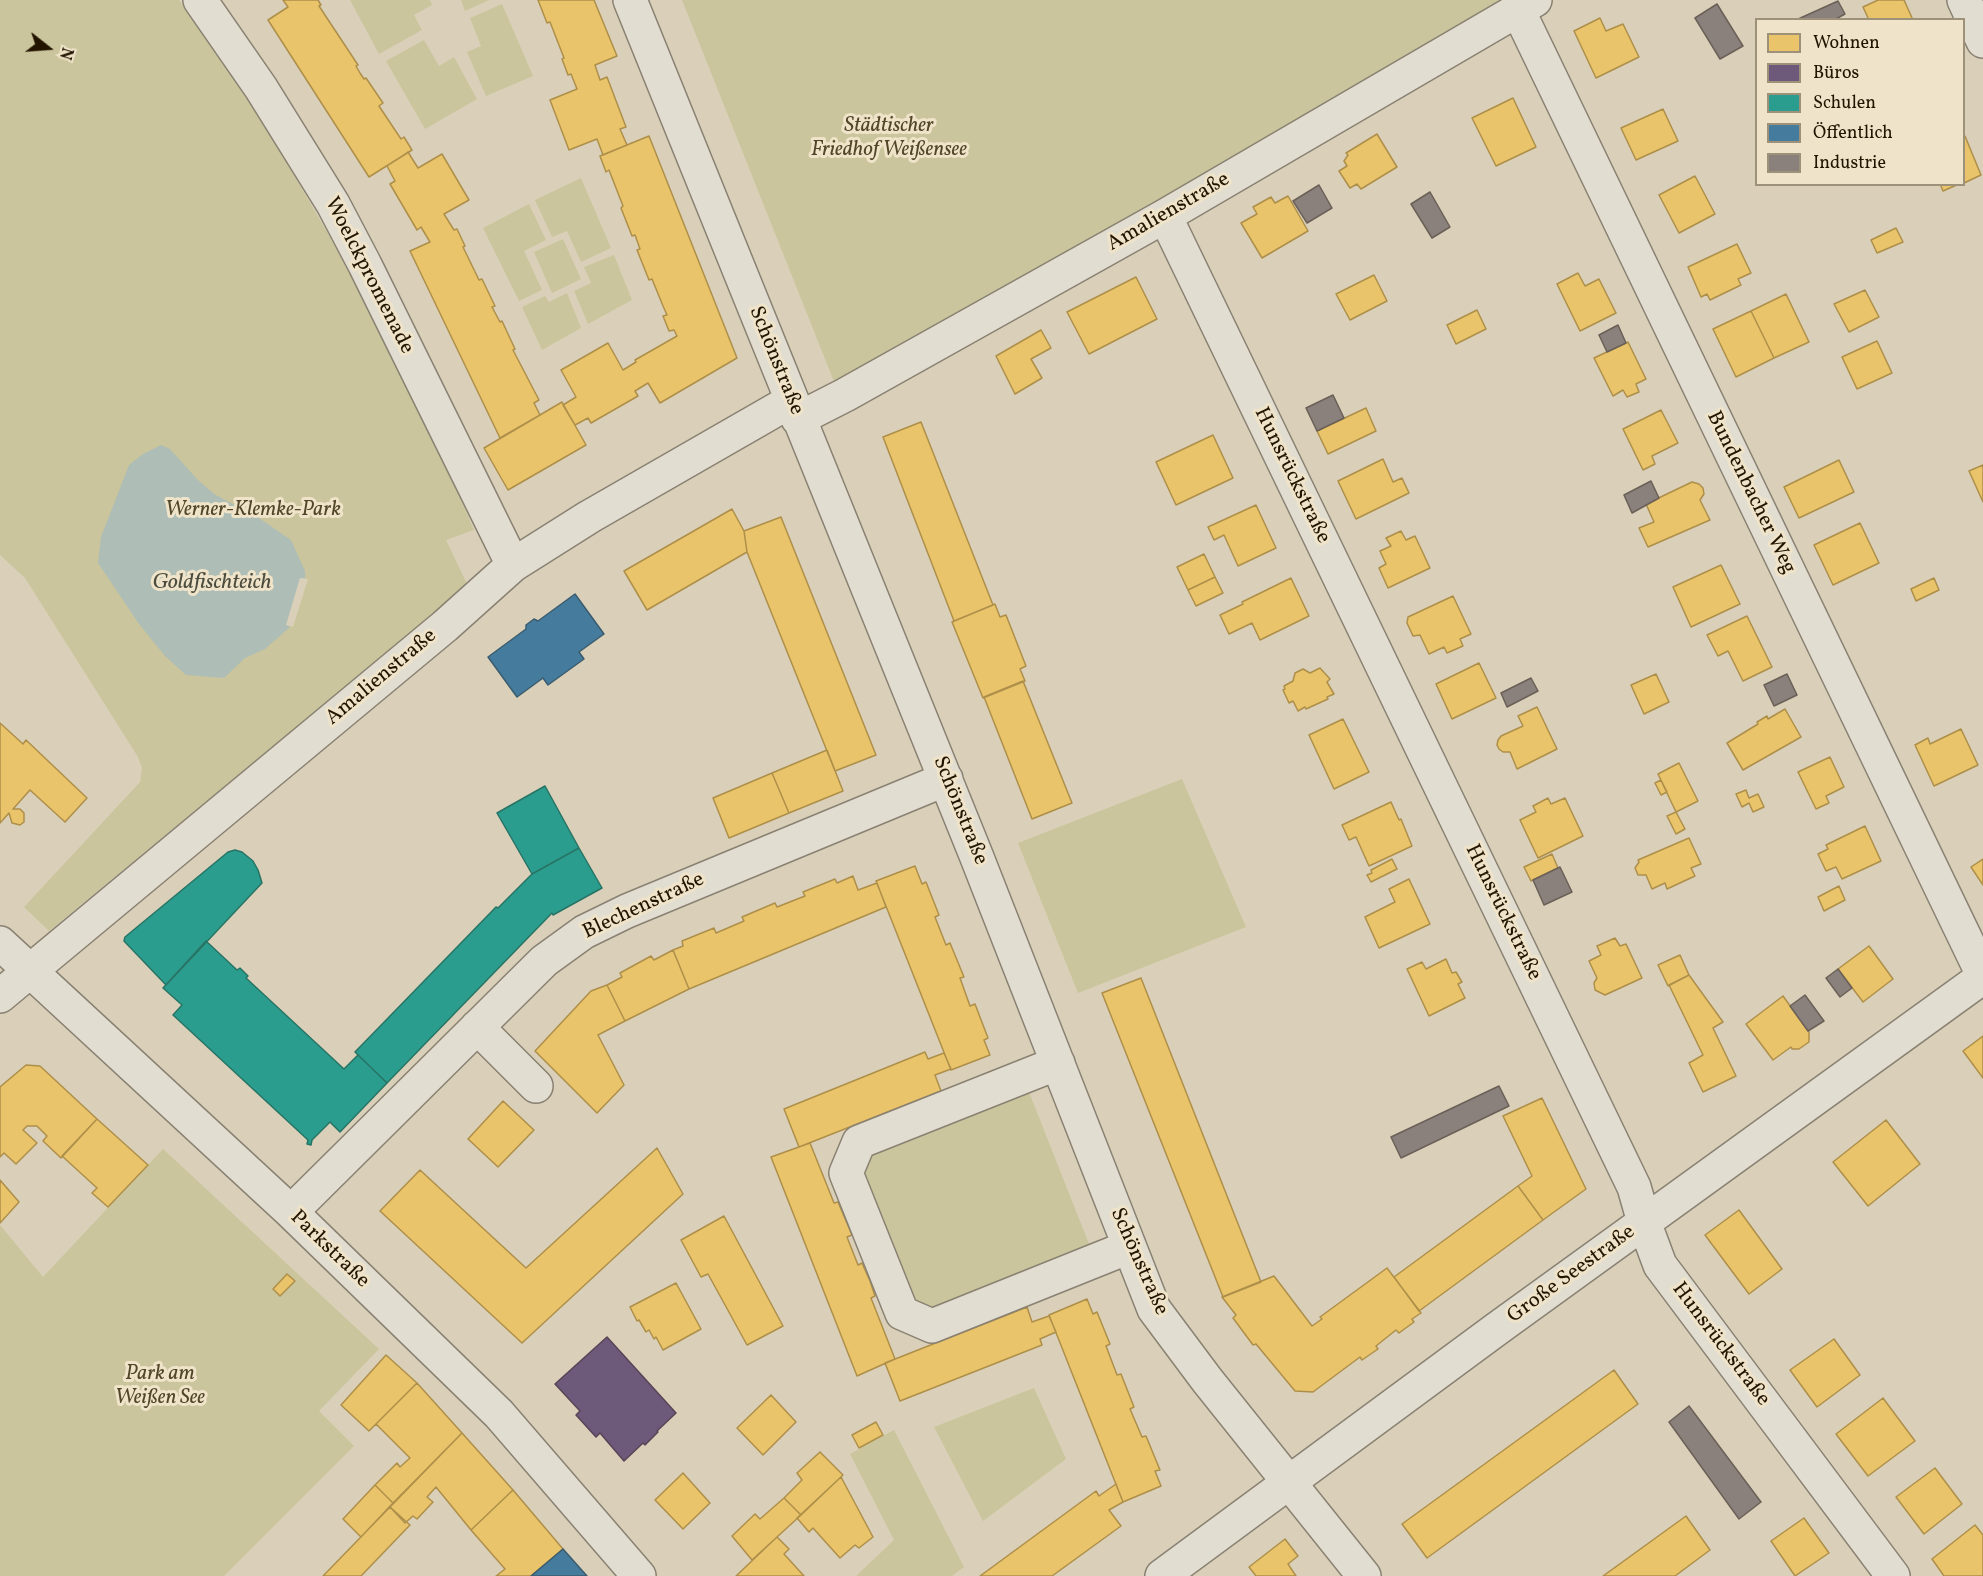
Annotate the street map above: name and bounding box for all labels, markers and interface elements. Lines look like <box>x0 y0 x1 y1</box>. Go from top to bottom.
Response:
north arrow <box>18 18 78 78</box>
legend <box>1755 18 1965 186</box>
text: Wohnen <box>1813 31 1880 56</box>
text: N <box>53 44 77 62</box>
text: Büros <box>1813 61 1859 86</box>
text: Schulen <box>1813 91 1876 116</box>
park label: Städtischer Friedhof Weißensee <box>811 114 967 164</box>
text: Öffentlich <box>1813 121 1893 146</box>
text: Industrie <box>1813 151 1886 176</box>
street label: Amalienstraße <box>1103 168 1235 258</box>
street label: Woelckpromenade <box>318 193 418 359</box>
street label: Schönstraße <box>742 303 808 419</box>
street label: Hunsrückstraße <box>1247 404 1335 548</box>
street label: Bundenbacher Weg <box>1700 407 1800 579</box>
park label: Werner-Klemke-Park <box>165 498 341 524</box>
water label: Goldfischteich <box>153 571 271 597</box>
street label: Amalienstraße <box>321 624 443 732</box>
street label: Schönstraße <box>926 753 992 869</box>
street label: Hunsrückstraße <box>1458 841 1546 985</box>
street label: Blechenstraße <box>579 868 709 946</box>
street label: Schönstraße <box>1103 1204 1173 1320</box>
street label: Parkstraße <box>284 1206 374 1294</box>
street label: Große Seestraße <box>1503 1220 1641 1330</box>
street label: Hunsrückstraße <box>1665 1278 1775 1412</box>
park label: Park am Weißen See <box>115 1362 205 1412</box>

